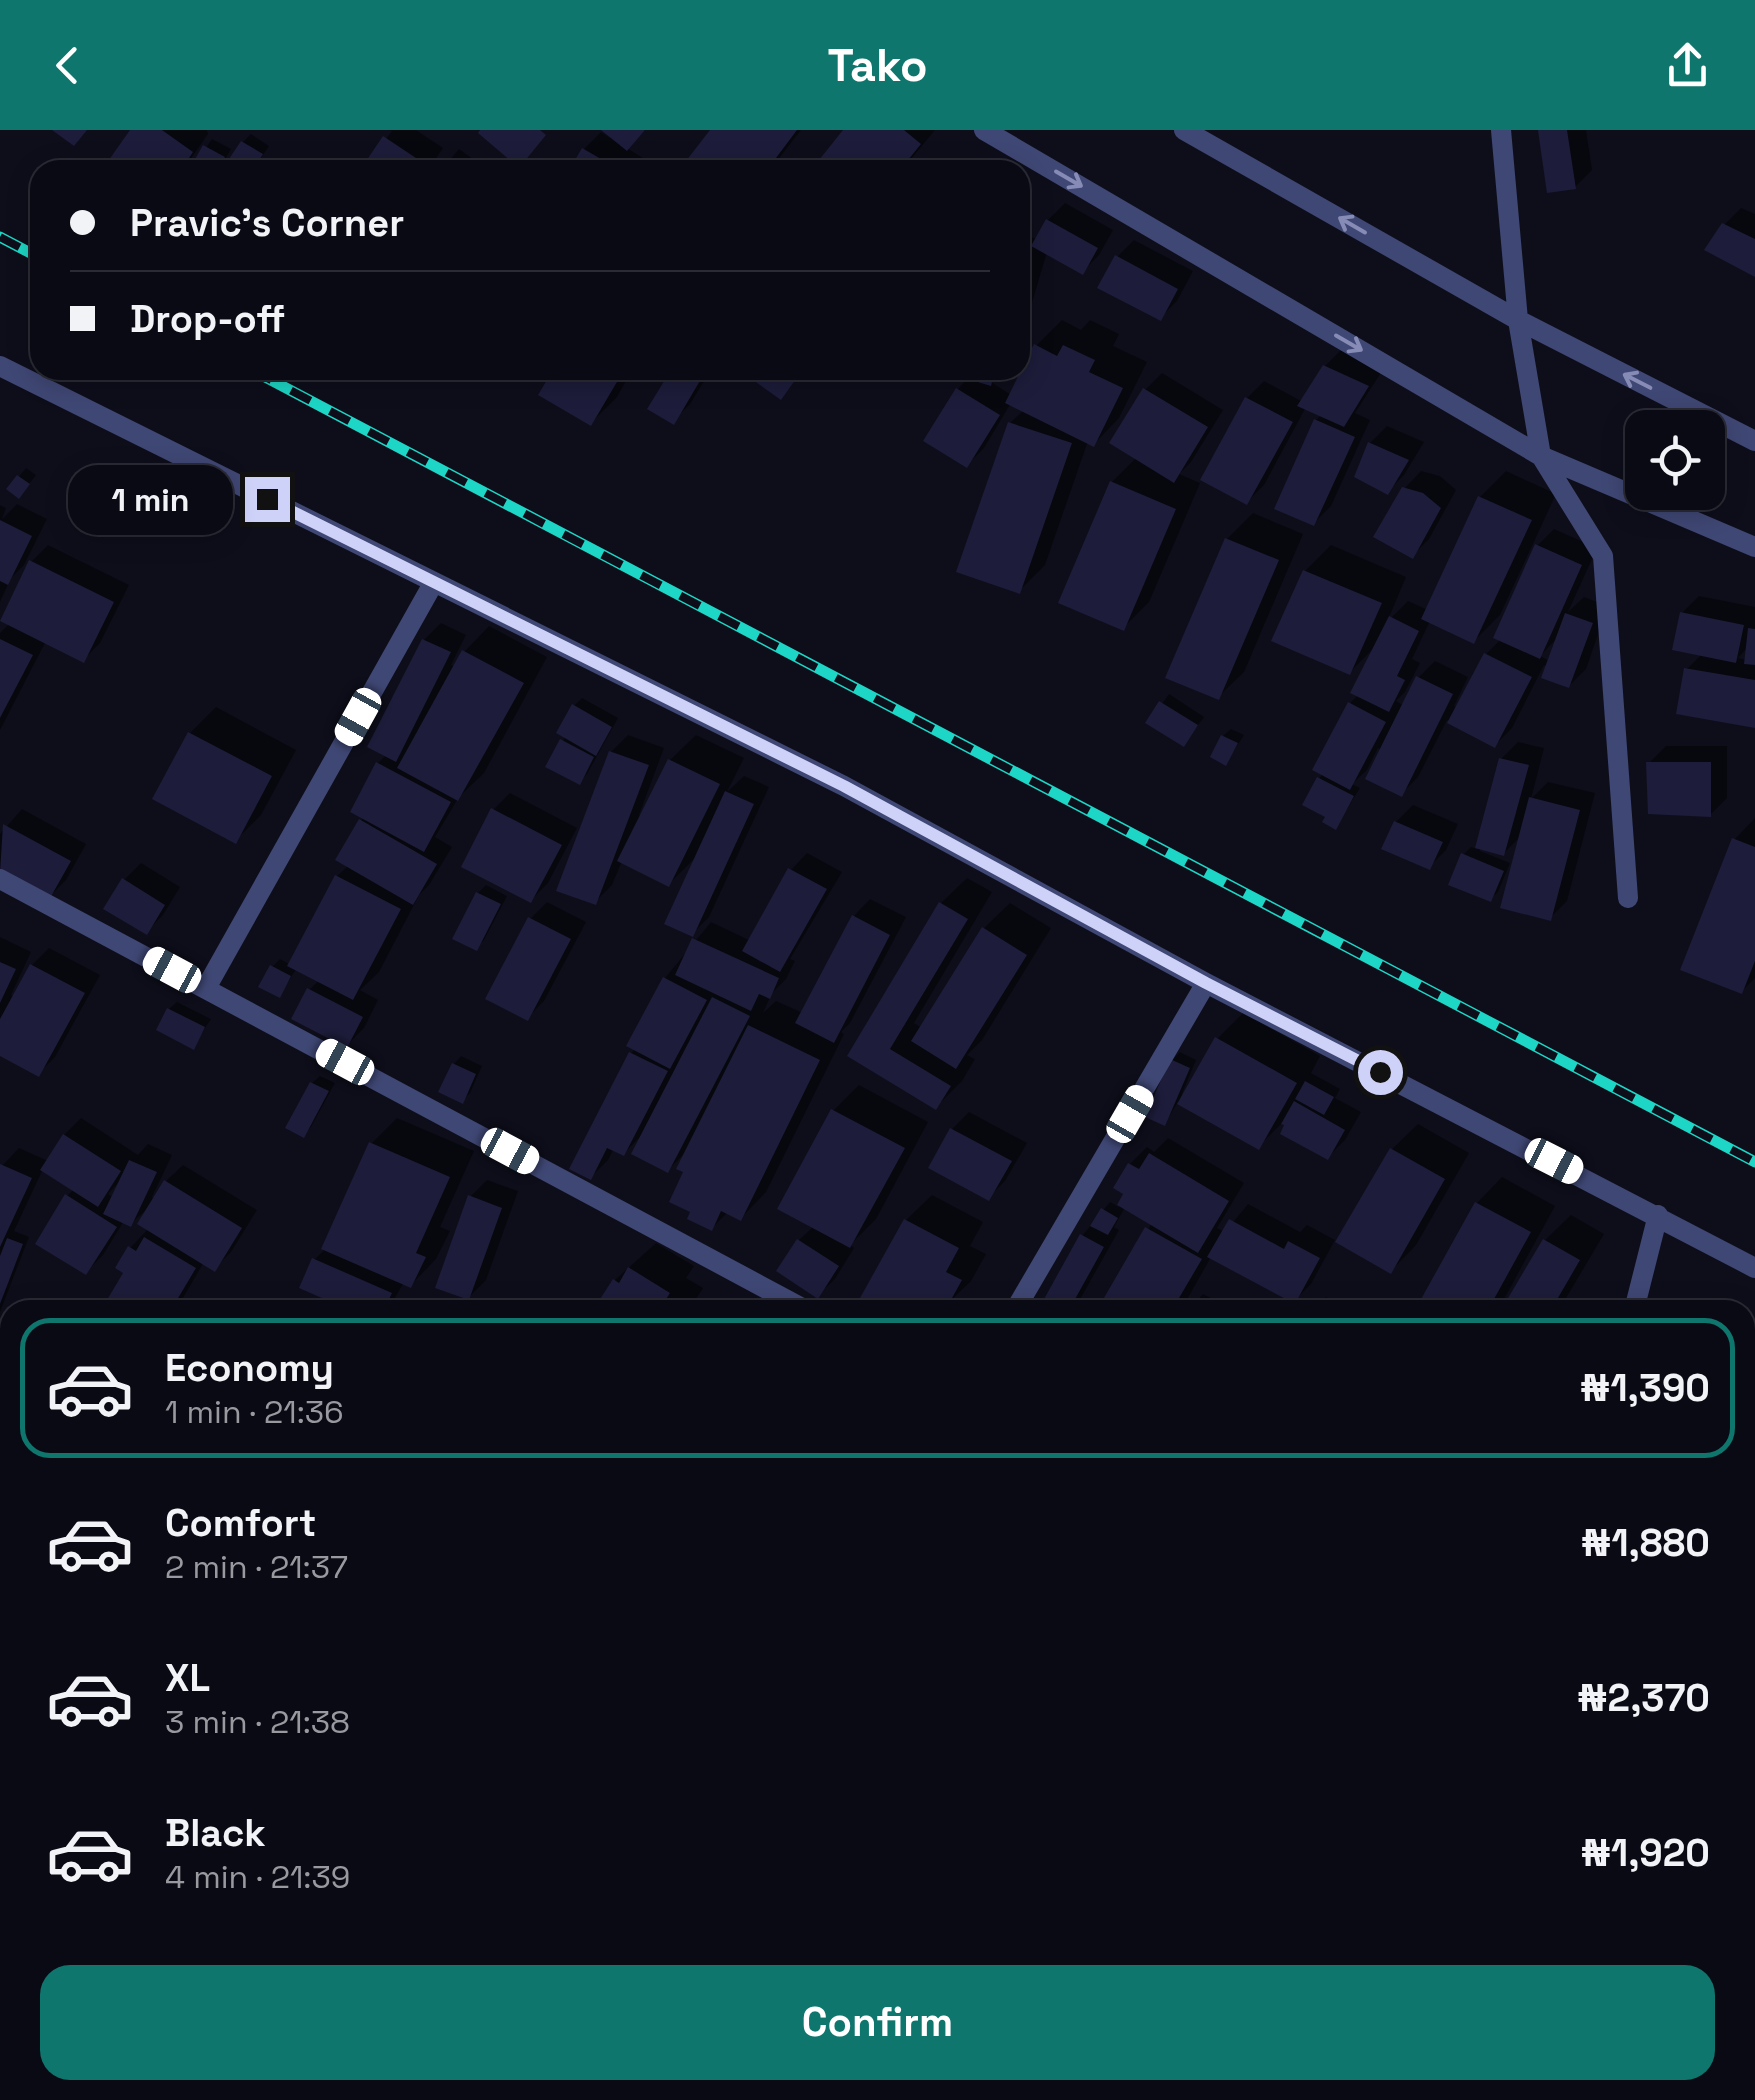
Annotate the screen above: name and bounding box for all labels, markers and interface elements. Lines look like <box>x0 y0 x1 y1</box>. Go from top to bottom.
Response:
text: Tako <box>827 37 928 94</box>
icon: back <box>40 38 95 93</box>
icon: share <box>1660 38 1715 93</box>
one-way arrow <box>1054 169 1082 189</box>
text: Pravic's Corner <box>130 199 404 247</box>
one-way arrow <box>1337 215 1367 235</box>
text: Drop-off <box>130 295 285 343</box>
one-way arrow <box>1334 334 1363 354</box>
one-way arrow <box>1623 371 1652 390</box>
map controls <box>1625 410 1725 510</box>
button: locate <box>1625 410 1725 510</box>
callout: 1 min <box>67 464 232 534</box>
route end <box>245 477 290 522</box>
text: 1 min <box>111 480 190 520</box>
car <box>330 683 386 751</box>
car <box>138 943 206 997</box>
car <box>311 1035 379 1089</box>
route start <box>1358 1050 1403 1095</box>
car <box>1102 1081 1158 1147</box>
car <box>476 1124 544 1178</box>
car <box>1520 1134 1588 1188</box>
icon: car <box>45 1343 135 1433</box>
text: Economy <box>165 1344 334 1392</box>
text: ₦1,390 <box>1580 1364 1710 1412</box>
text: 1 min · 21:36 <box>165 1392 344 1432</box>
icon: car <box>45 1498 135 1588</box>
text: Comfort <box>165 1499 316 1547</box>
text: ₦1,880 <box>1581 1519 1710 1567</box>
text: 2 min · 21:37 <box>165 1547 348 1587</box>
icon: car <box>45 1653 135 1743</box>
text: XL <box>165 1654 210 1702</box>
text: ₦2,370 <box>1577 1674 1710 1722</box>
text: 3 min · 21:38 <box>165 1702 350 1742</box>
icon: car <box>45 1808 135 1898</box>
text: Black <box>165 1809 266 1857</box>
text: ₦1,920 <box>1580 1829 1710 1877</box>
text: 4 min · 21:39 <box>165 1857 350 1897</box>
button: Confirm <box>40 1965 1715 2080</box>

